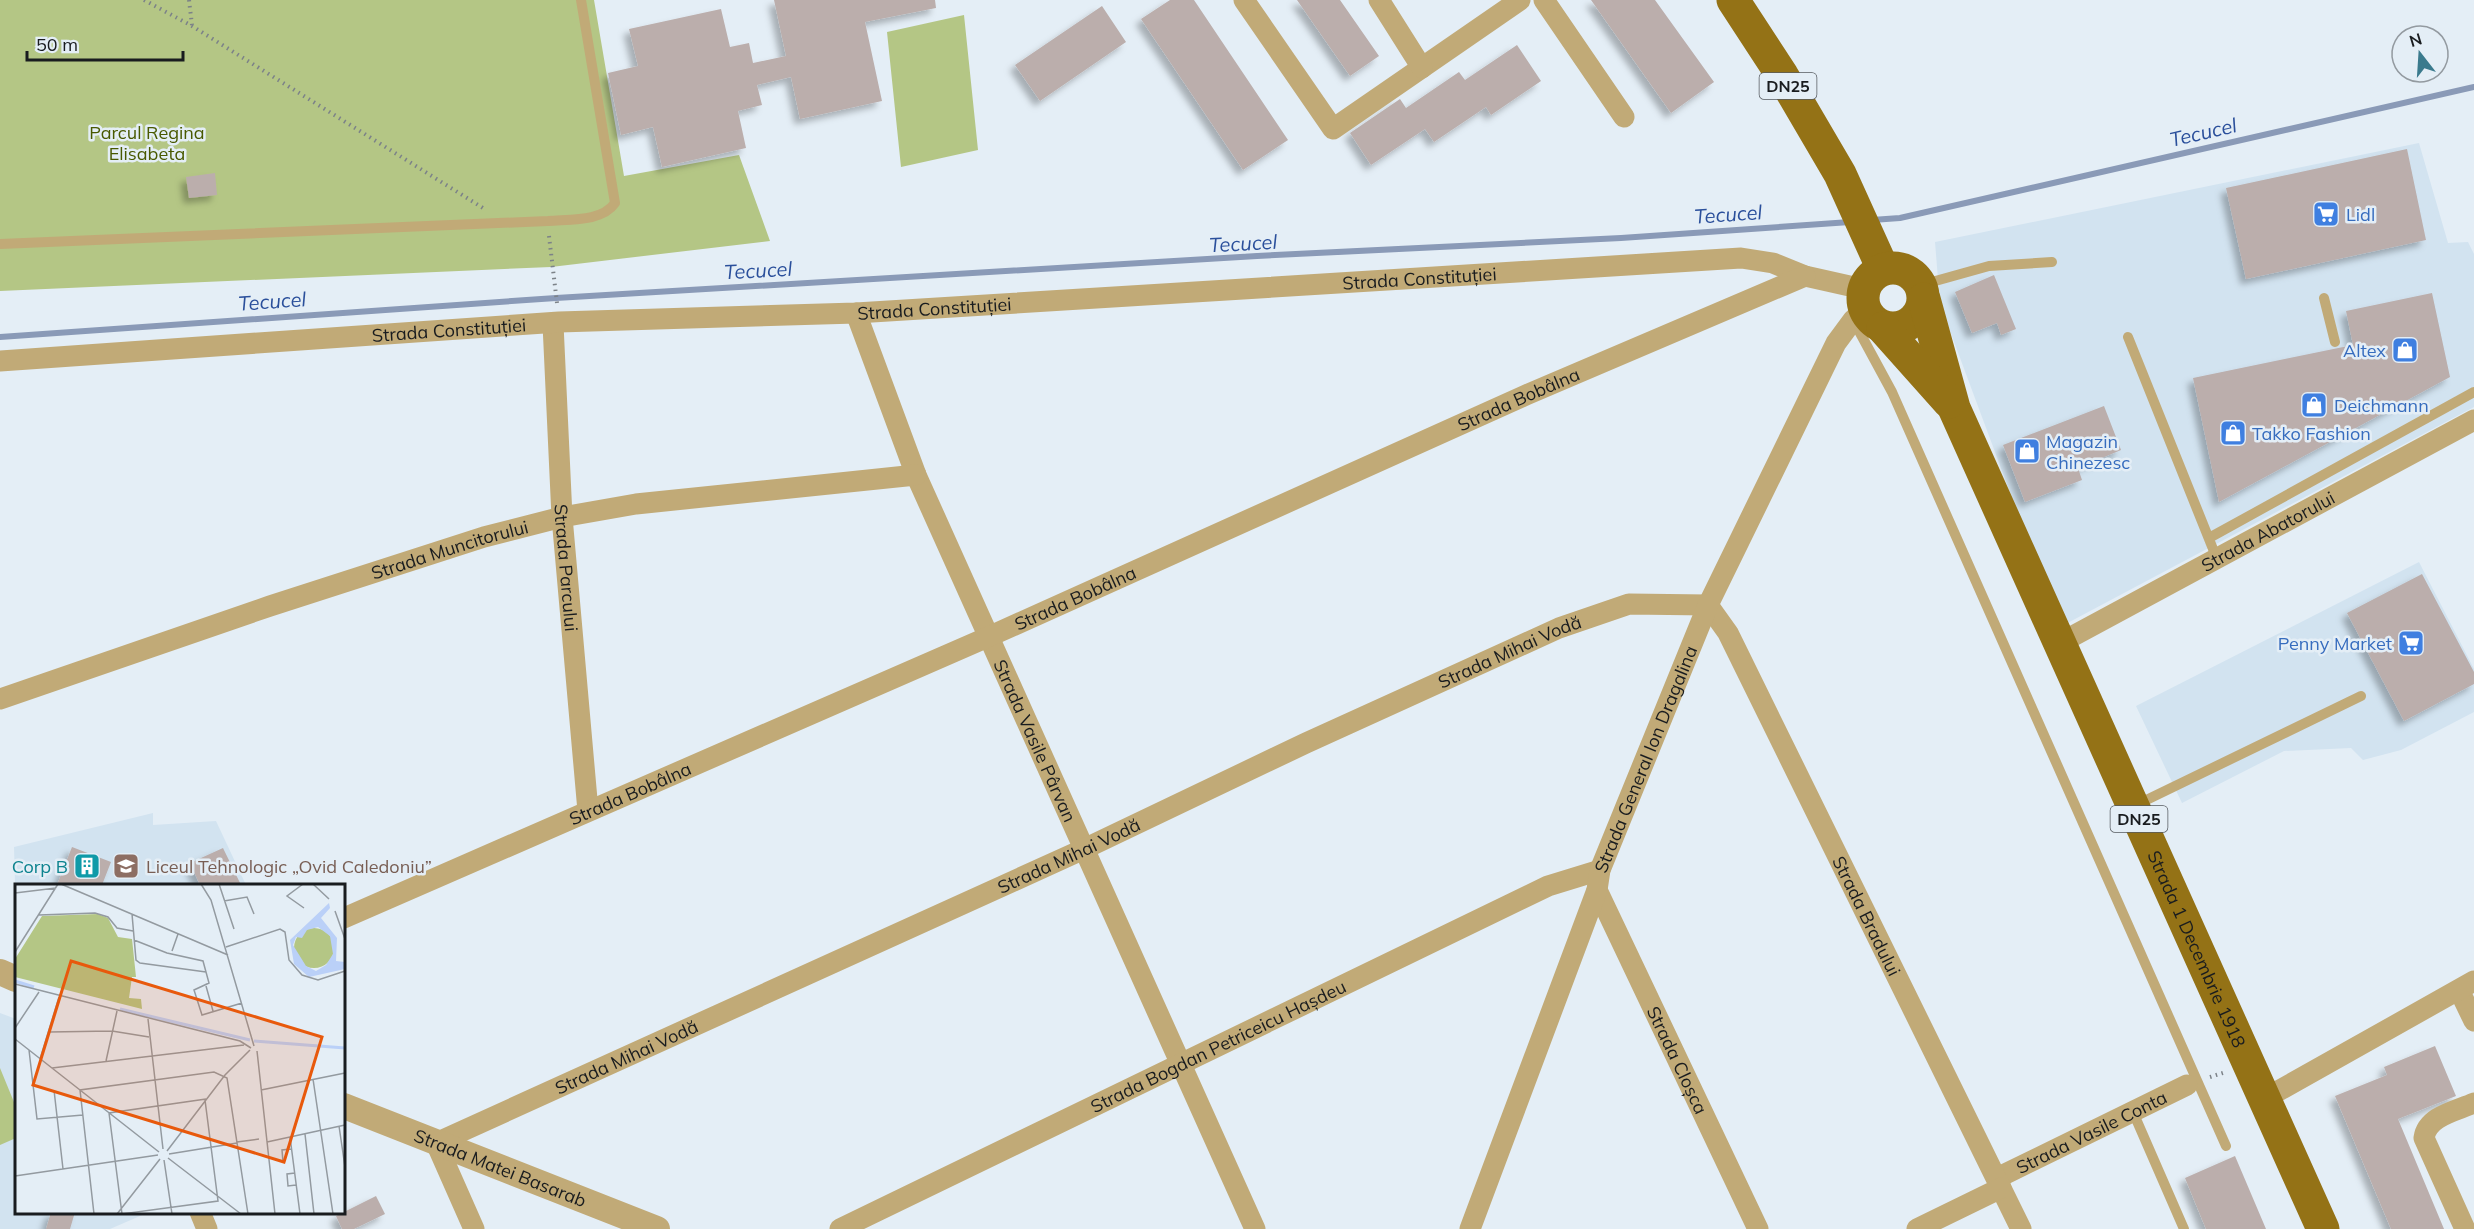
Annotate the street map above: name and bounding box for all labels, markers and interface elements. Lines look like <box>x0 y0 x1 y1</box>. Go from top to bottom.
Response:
scale bar <box>27 24 183 62</box>
north arrow <box>2390 24 2450 84</box>
text: N <box>2407 28 2424 51</box>
text: 50 m <box>36 33 78 56</box>
road number: DN25 <box>1760 73 1816 99</box>
water label: Tecucel <box>2167 112 2239 152</box>
park label: Parcul Regina Elisabeta <box>89 121 205 165</box>
water label: Tecucel <box>1693 199 1763 229</box>
supermarket icon: Lidl <box>2311 199 2341 229</box>
place label: Lidl <box>2346 203 2375 226</box>
water label: Tecucel <box>1208 229 1278 257</box>
water label: Tecucel <box>723 256 793 284</box>
street label: Strada Constituției <box>1342 262 1497 294</box>
water label: Tecucel <box>237 286 307 316</box>
street label: Strada Constituției <box>857 292 1012 324</box>
street label: Strada Constituției <box>371 313 527 347</box>
shop icon: Altex <box>2390 335 2420 365</box>
place label: Altex <box>2343 339 2386 362</box>
street label: Strada Bobâlna <box>1454 362 1583 436</box>
shop icon: Deichmann <box>2299 390 2329 420</box>
place label: Deichmann <box>2334 394 2429 417</box>
shop icon: Takko Fashion <box>2218 418 2248 448</box>
place label: Takko Fashion <box>2252 422 2371 445</box>
place label: Magazin Chinezesc <box>2046 430 2130 474</box>
shop icon: Magazin Chinezesc <box>2012 436 2042 466</box>
street label: Strada Abatorului <box>2197 486 2339 576</box>
street label: Strada Parcului <box>550 503 584 632</box>
street label: Strada Muncitorului <box>368 515 531 584</box>
street label: Strada Bobâlna <box>1011 561 1139 635</box>
street label: Strada Mihai Vodă <box>1434 610 1584 693</box>
supermarket icon: Penny Market <box>2396 628 2426 658</box>
place label: Penny Market <box>2278 632 2392 655</box>
street label: Strada General Ion Dragalina <box>1589 642 1702 876</box>
street label: Strada Vasile Pârvan <box>989 656 1082 826</box>
street label: Strada Bobâlna <box>565 757 695 830</box>
road number: DN25 <box>2110 806 2168 832</box>
street label: Strada Mihai Vodă <box>994 812 1144 898</box>
street label: Strada 1 Decembrie 1918 <box>2143 847 2251 1051</box>
building icon: Corp B <box>72 851 102 881</box>
school or university icon: Liceul Tehnologic „Ovid Caledoniu” <box>111 851 141 881</box>
street label: Strada Bradului <box>1828 852 1906 980</box>
place label: Corp B <box>12 855 68 878</box>
place label: Liceul Tehnologic „Ovid Caledoniu” <box>146 855 432 878</box>
inset map <box>15 884 345 1214</box>
street label: Strada Bogdan Petriceicu Hașdeu <box>1087 974 1349 1117</box>
street label: Strada Cloșca <box>1642 1002 1713 1117</box>
street label: Strada Mihai Vodă <box>551 1014 701 1099</box>
street label: Strada Vasile Conta <box>2012 1085 2171 1178</box>
street label: Strada Matei Basarab <box>411 1123 590 1212</box>

